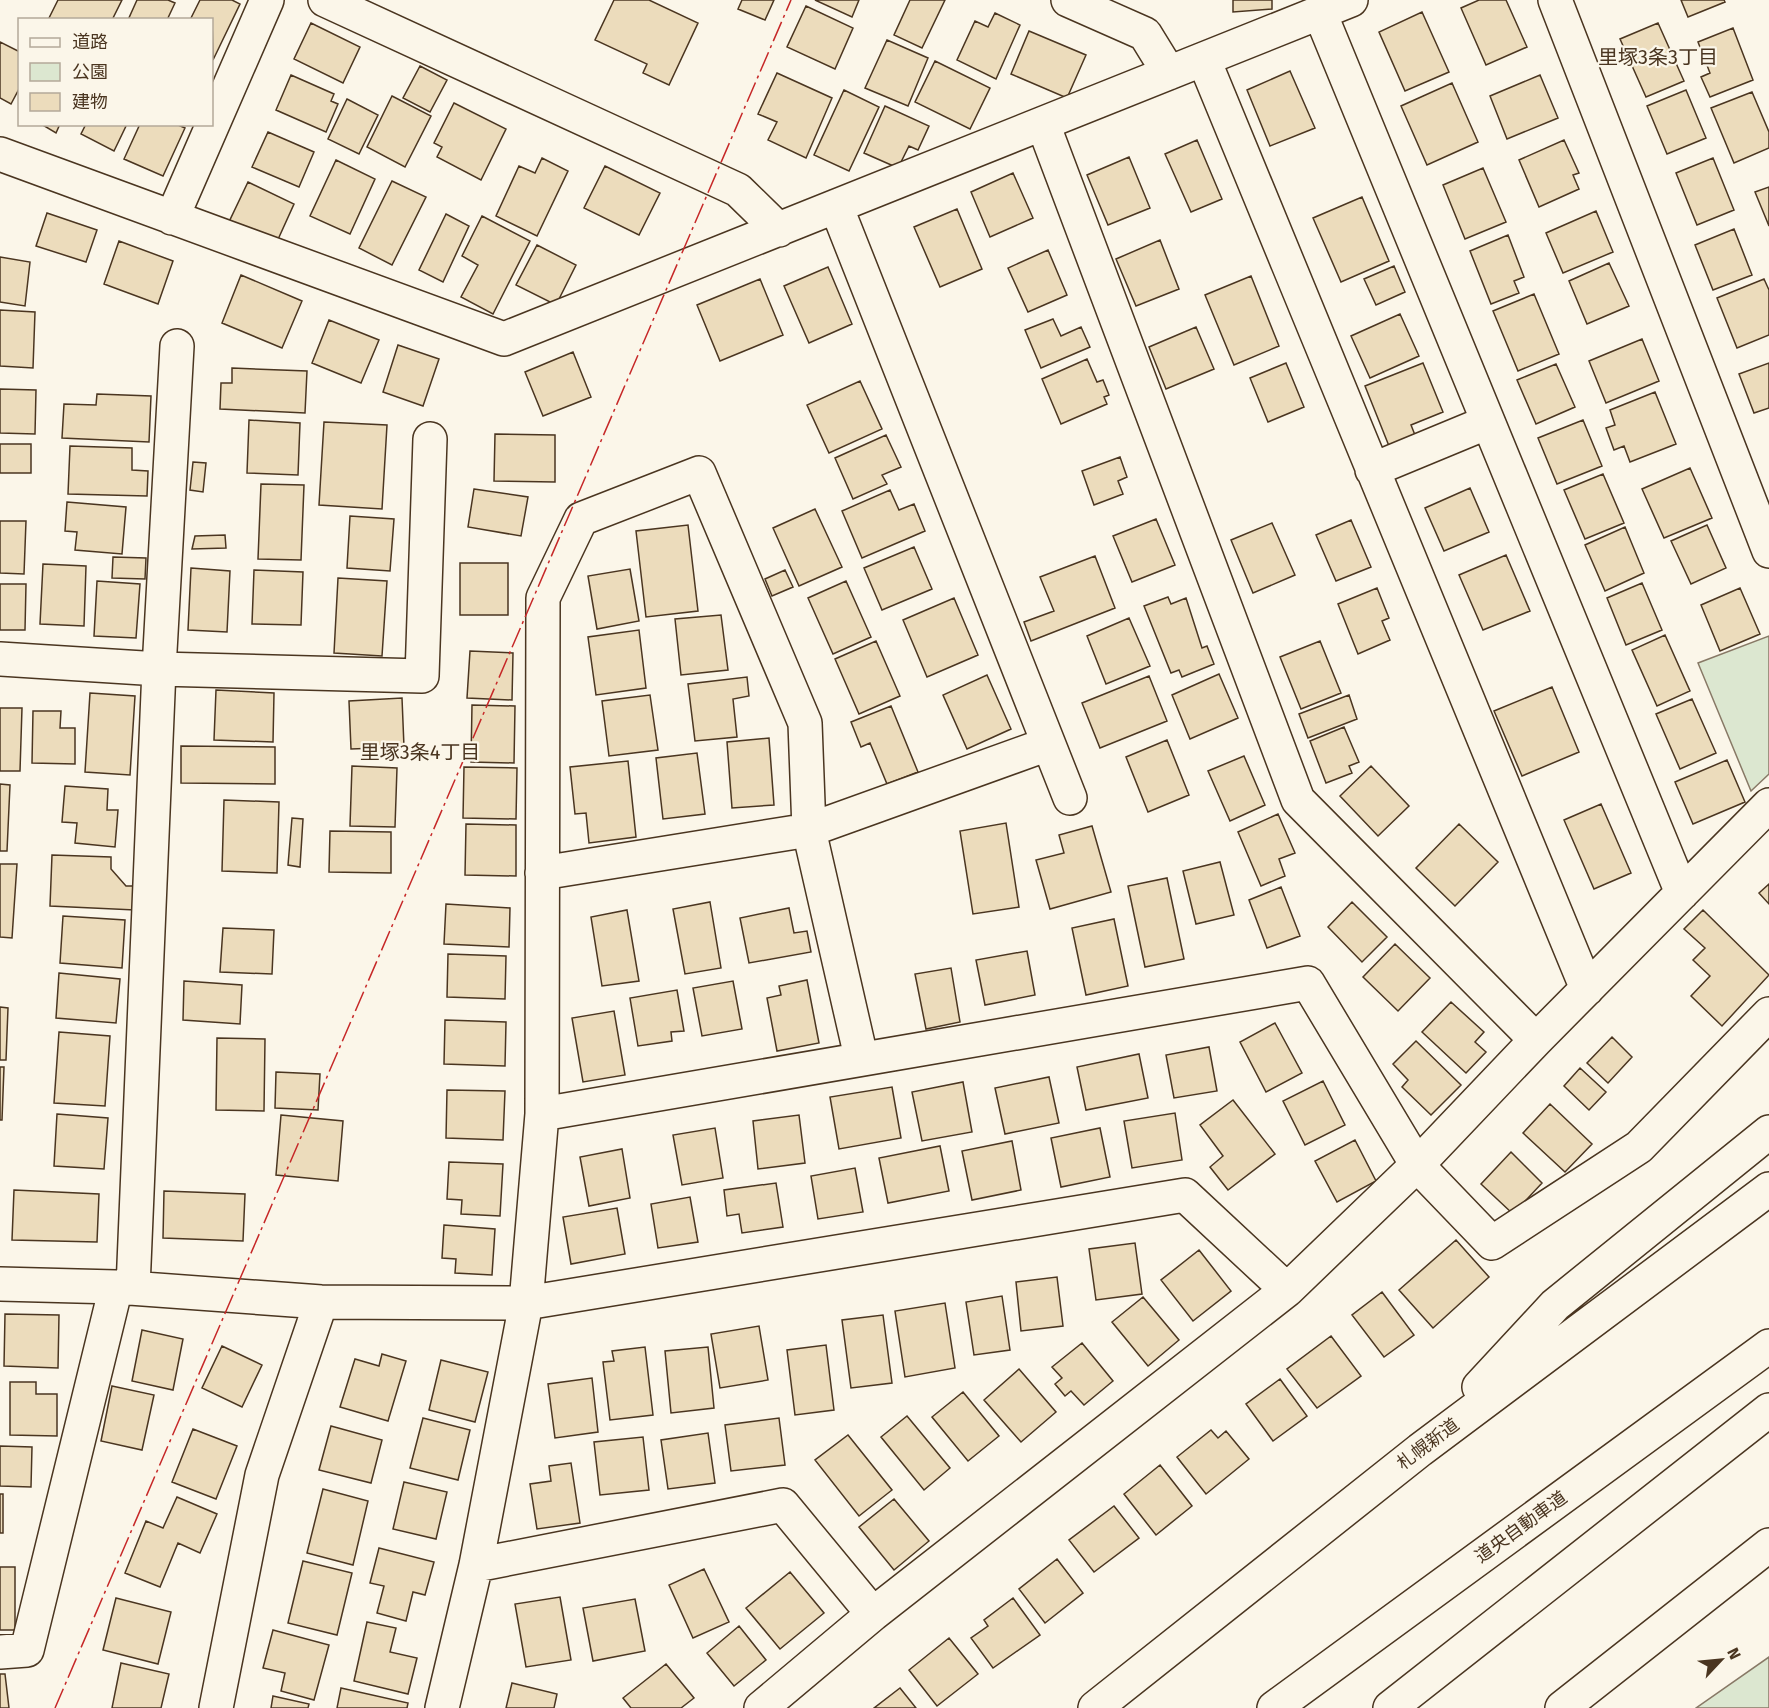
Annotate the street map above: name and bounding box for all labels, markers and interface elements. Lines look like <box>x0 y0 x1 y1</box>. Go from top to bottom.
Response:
legend <box>18 18 213 126</box>
text: 道路 <box>72 31 108 53</box>
district label: 里塚3条3丁目 <box>1598 45 1718 69</box>
text: 公園 <box>72 61 108 83</box>
text: 建物 <box>72 91 108 113</box>
district label: 里塚3条4丁目 <box>360 740 480 764</box>
street label: 札幌新道 <box>1393 1414 1463 1474</box>
street label: 道央自動車道 <box>1471 1486 1571 1568</box>
north arrow <box>1691 1630 1751 1690</box>
text: N <box>1723 1645 1745 1663</box>

